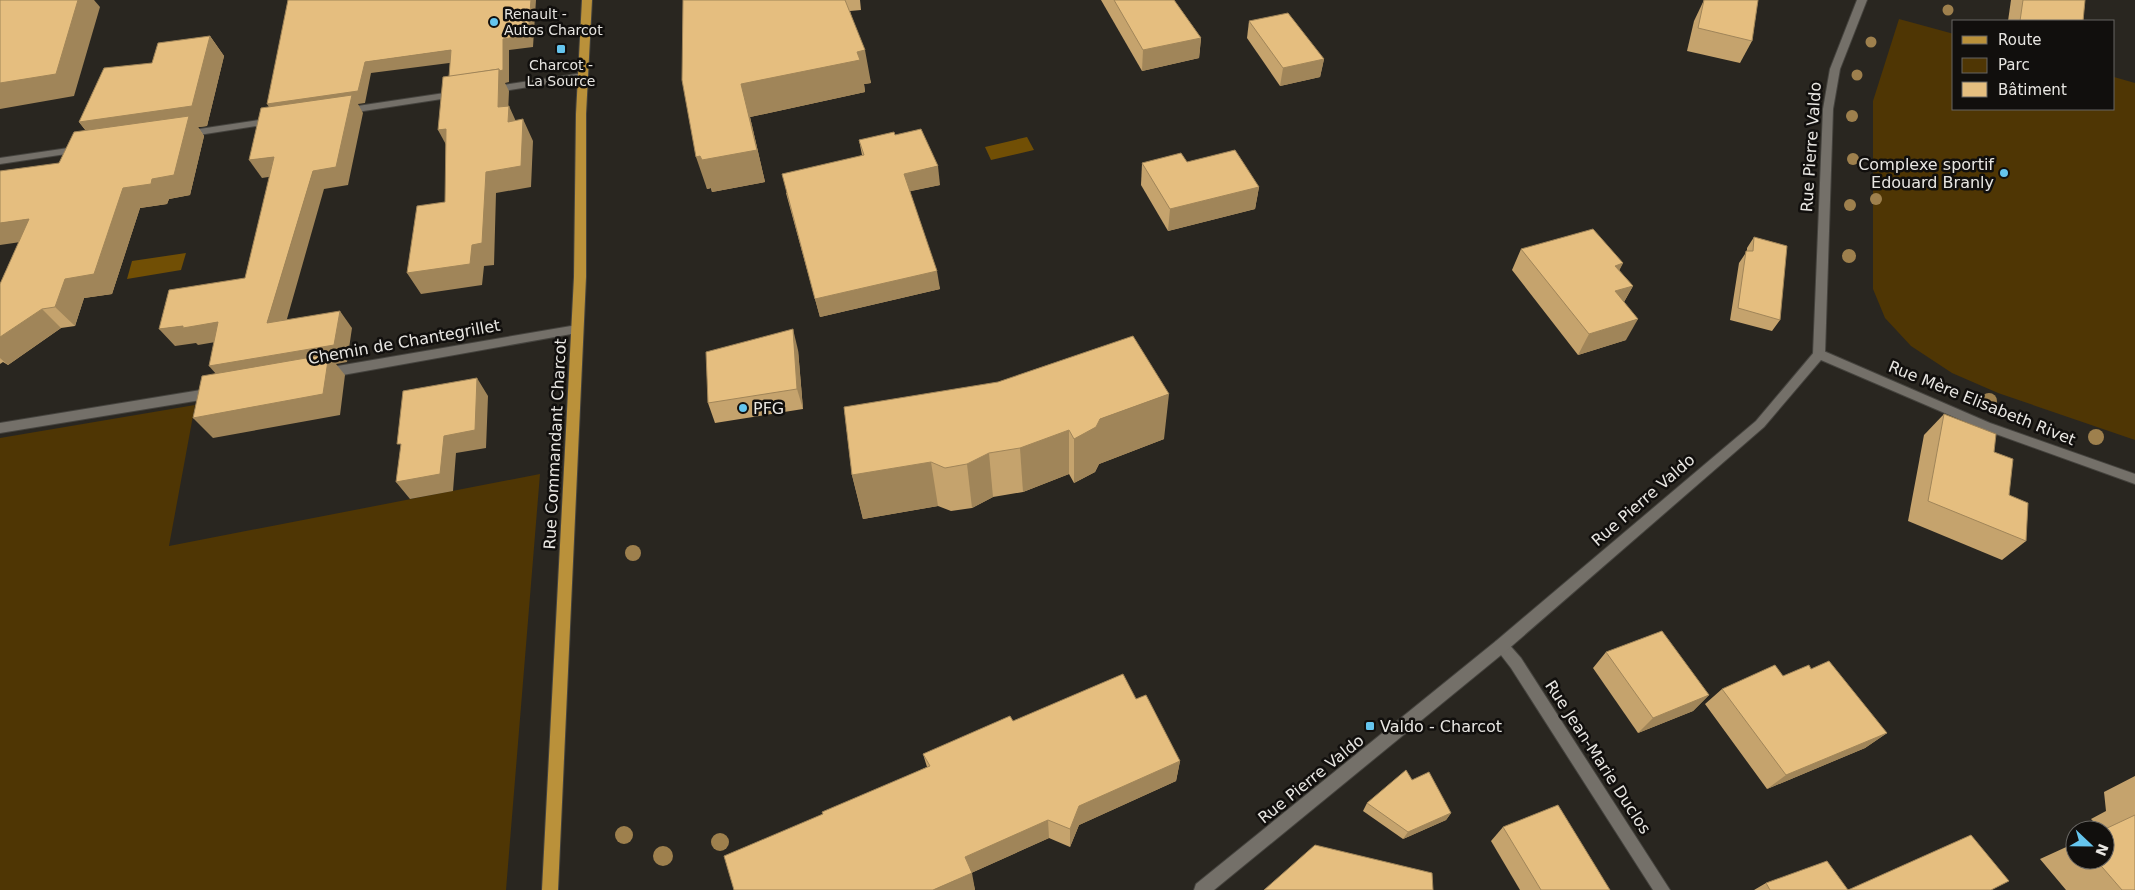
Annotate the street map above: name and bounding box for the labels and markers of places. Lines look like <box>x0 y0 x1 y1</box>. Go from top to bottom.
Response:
place label: Renault - Autos Charcot <box>504 6 603 38</box>
marker: Renault - Autos Charcot <box>488 16 500 28</box>
marker: Charcot - La Source <box>555 43 567 55</box>
place label: Charcot - La Source <box>527 57 595 89</box>
place label: Complexe sportif Edouard Branly <box>1858 155 1994 192</box>
marker: Complexe sportif Edouard Branly <box>1998 167 2010 179</box>
place label: PFG <box>753 399 784 418</box>
marker: PFG <box>737 402 749 414</box>
place label: Valdo - Charcot <box>1380 717 1502 736</box>
marker: Valdo - Charcot <box>1364 720 1376 732</box>

